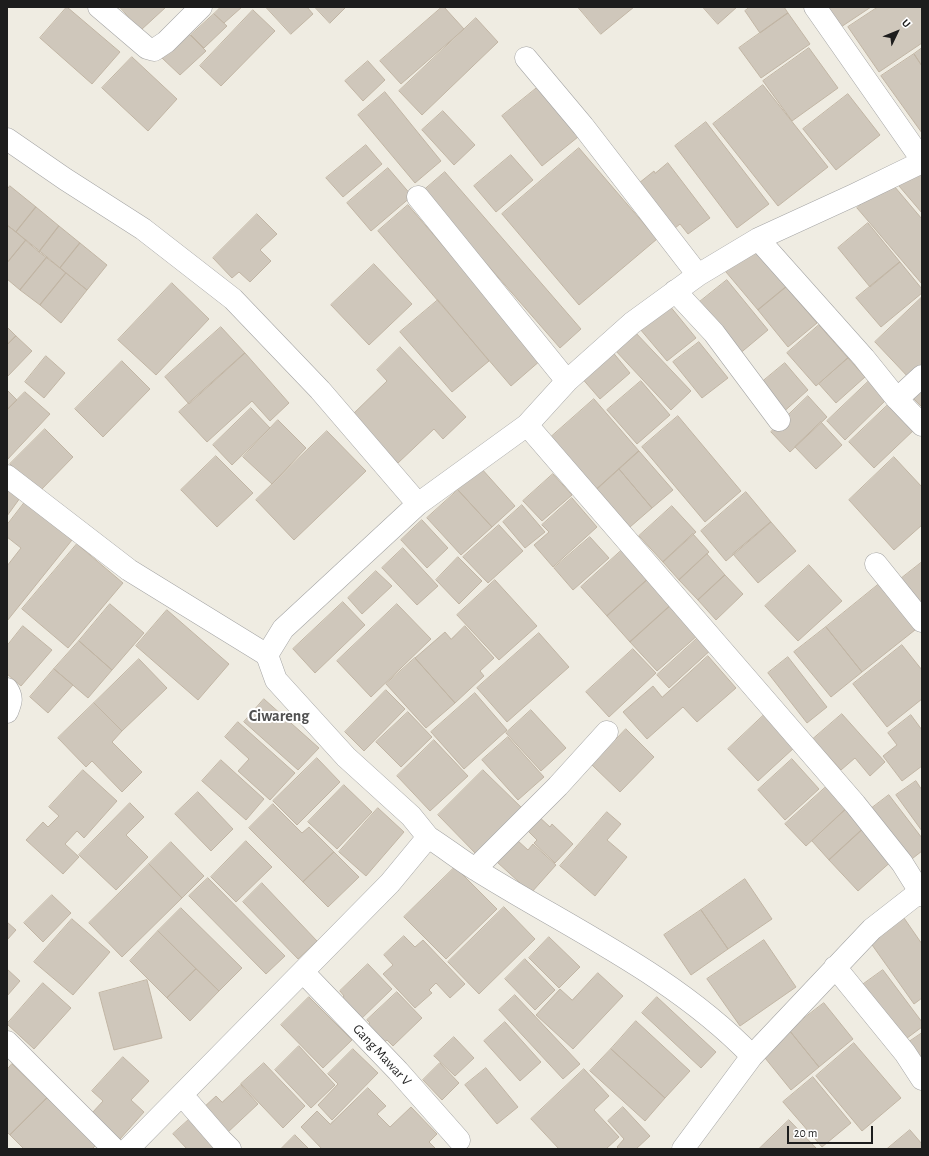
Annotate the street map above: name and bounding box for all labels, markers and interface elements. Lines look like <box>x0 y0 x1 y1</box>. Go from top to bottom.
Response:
north arrow <box>877 12 917 52</box>
text: U <box>900 17 913 30</box>
district label: Ciwareng <box>249 706 309 726</box>
street label: Gang Mawar V <box>349 1021 415 1089</box>
scale bar <box>789 1118 875 1144</box>
text: 20 m <box>794 1127 817 1139</box>

